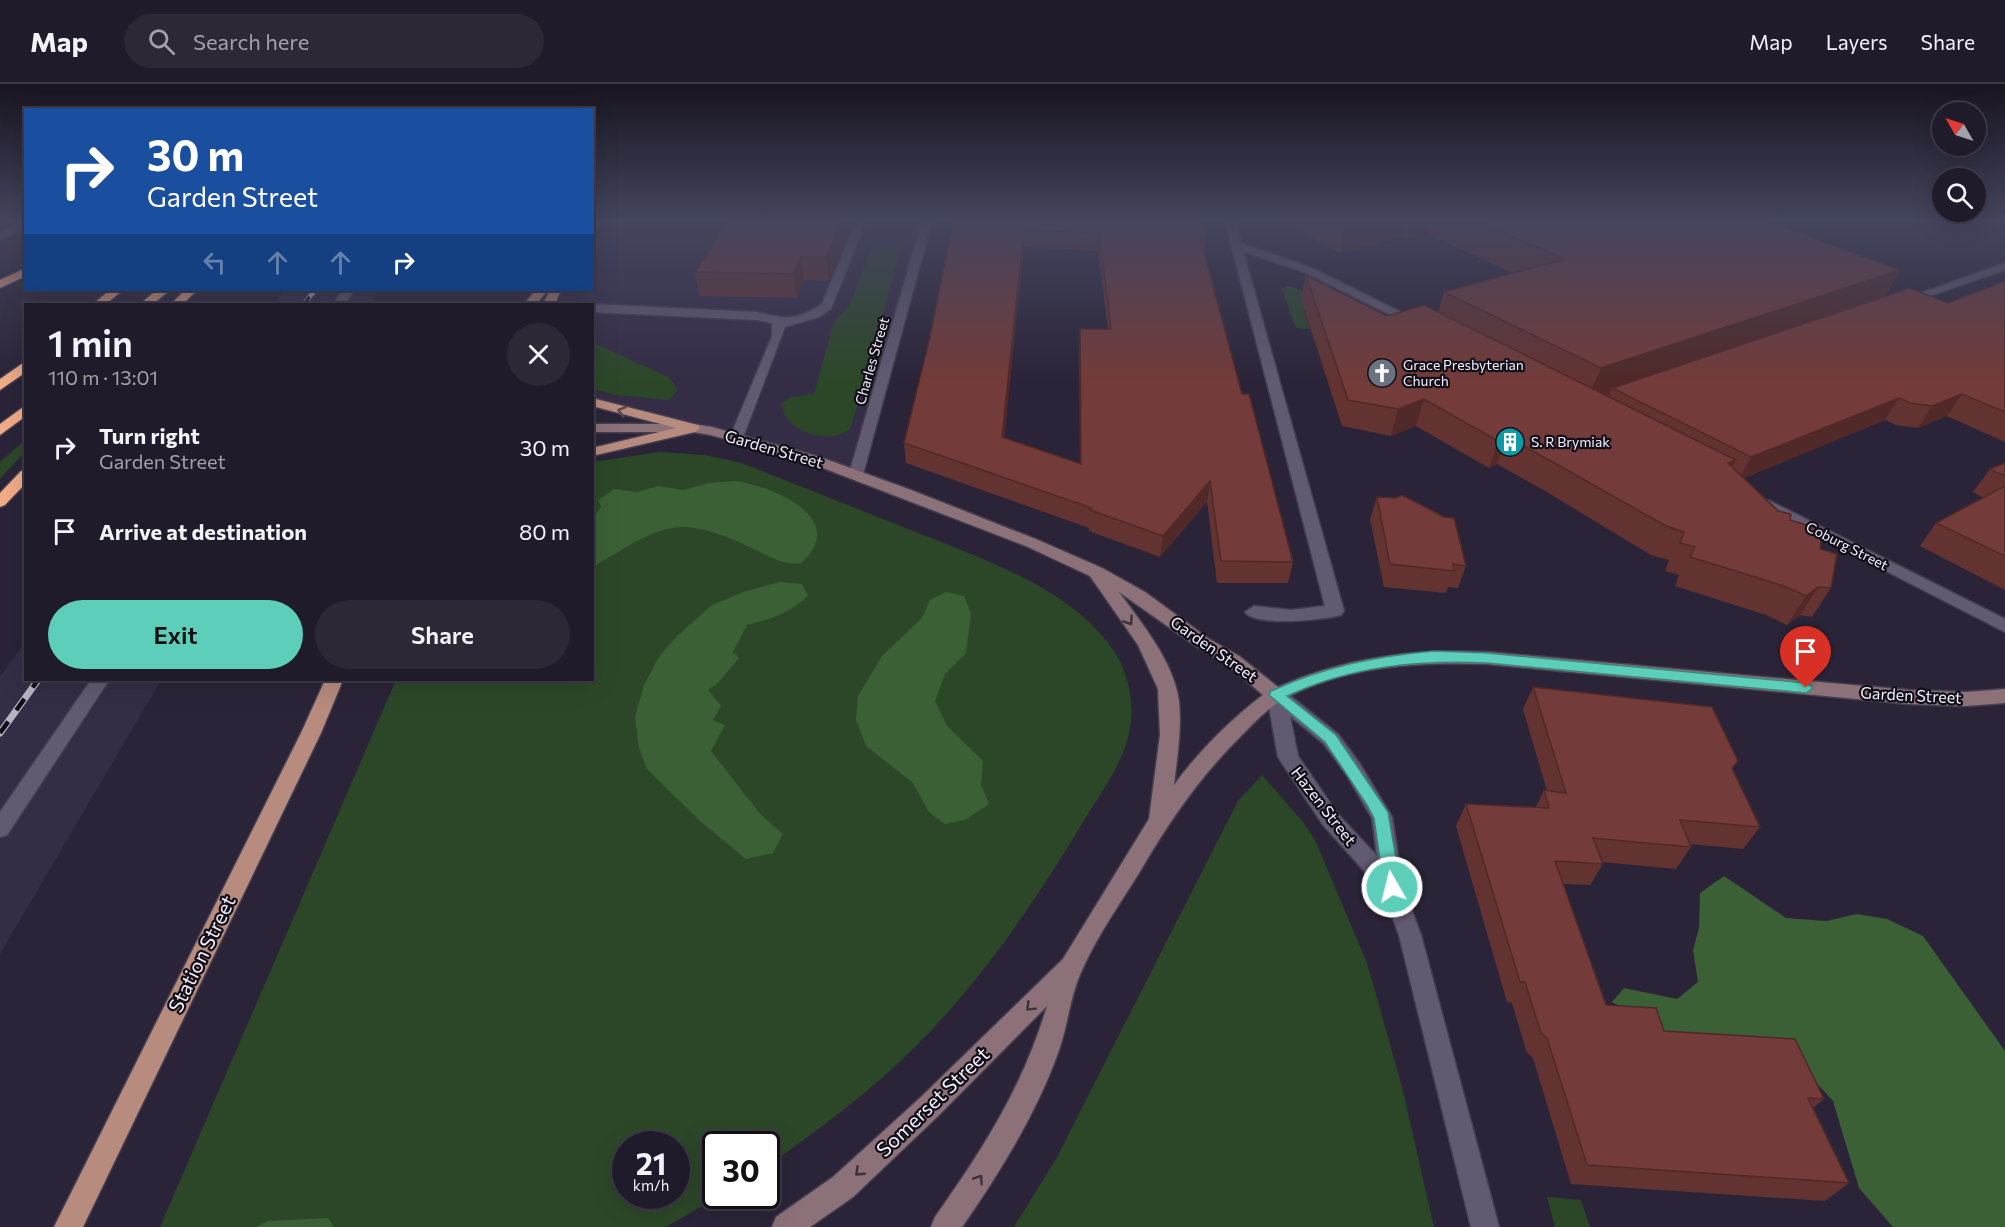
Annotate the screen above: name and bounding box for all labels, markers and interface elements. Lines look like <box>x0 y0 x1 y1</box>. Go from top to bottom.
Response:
search box <box>124 14 544 68</box>
text: Map <box>30 24 88 58</box>
icon: search <box>145 25 178 58</box>
text: Search here <box>193 28 309 55</box>
text: Map <box>1749 29 1793 54</box>
text: Layers <box>1826 29 1888 54</box>
text: Share <box>1921 29 1975 54</box>
north arrow <box>1932 102 1986 156</box>
map controls <box>1932 102 1986 222</box>
text: 30 m <box>147 128 244 180</box>
icon: right <box>48 132 126 210</box>
button: search <box>1932 168 1986 222</box>
text: Garden Street <box>147 180 318 213</box>
icon: left <box>198 246 231 279</box>
icon: ahead <box>261 246 294 279</box>
icon: ahead <box>324 246 357 279</box>
icon: right <box>387 246 420 279</box>
street label: Charles Street <box>851 315 892 407</box>
text: 1 min <box>48 320 133 364</box>
button: close <box>507 323 570 386</box>
place label: Grace Presbyterian Church <box>1403 356 1524 389</box>
church icon: Grace Presbyterian Church <box>1366 357 1398 389</box>
text: 110 m · 13:01 <box>48 365 158 389</box>
one-way arrow <box>617 405 627 418</box>
text: Turn right <box>99 422 200 449</box>
street label: Garden Street <box>723 425 826 472</box>
building icon: S. R Brymiak <box>1494 426 1526 458</box>
icon: right <box>48 431 81 464</box>
place label: S. R Brymiak <box>1531 433 1610 450</box>
text: 30 m <box>520 434 570 461</box>
text: Garden Street <box>99 449 226 473</box>
icon: arrive <box>48 515 81 548</box>
text: Arrive at destination <box>99 518 307 545</box>
text: 80 m <box>519 518 570 545</box>
street label: Coburg Street <box>1803 518 1891 574</box>
button: Exit <box>48 600 303 669</box>
button: Share <box>315 600 570 669</box>
street label: Garden Street <box>1167 612 1262 686</box>
one-way arrow <box>1122 614 1133 625</box>
pin <box>1780 626 1831 688</box>
icon: arrive <box>1789 635 1822 668</box>
street label: Garden Street <box>1860 682 1963 707</box>
street label: Hazen Street <box>1288 763 1361 849</box>
position arrow <box>1360 855 1424 919</box>
street label: Station Street <box>162 891 240 1016</box>
one-way arrow <box>1026 1000 1037 1011</box>
street label: Somerset Street <box>871 1041 994 1161</box>
speed limit sign: 30 <box>702 1131 780 1209</box>
text: 21 <box>636 1144 666 1181</box>
one-way arrow <box>855 1165 866 1176</box>
one-way arrow <box>972 1175 983 1186</box>
text: km/h <box>633 1176 669 1194</box>

